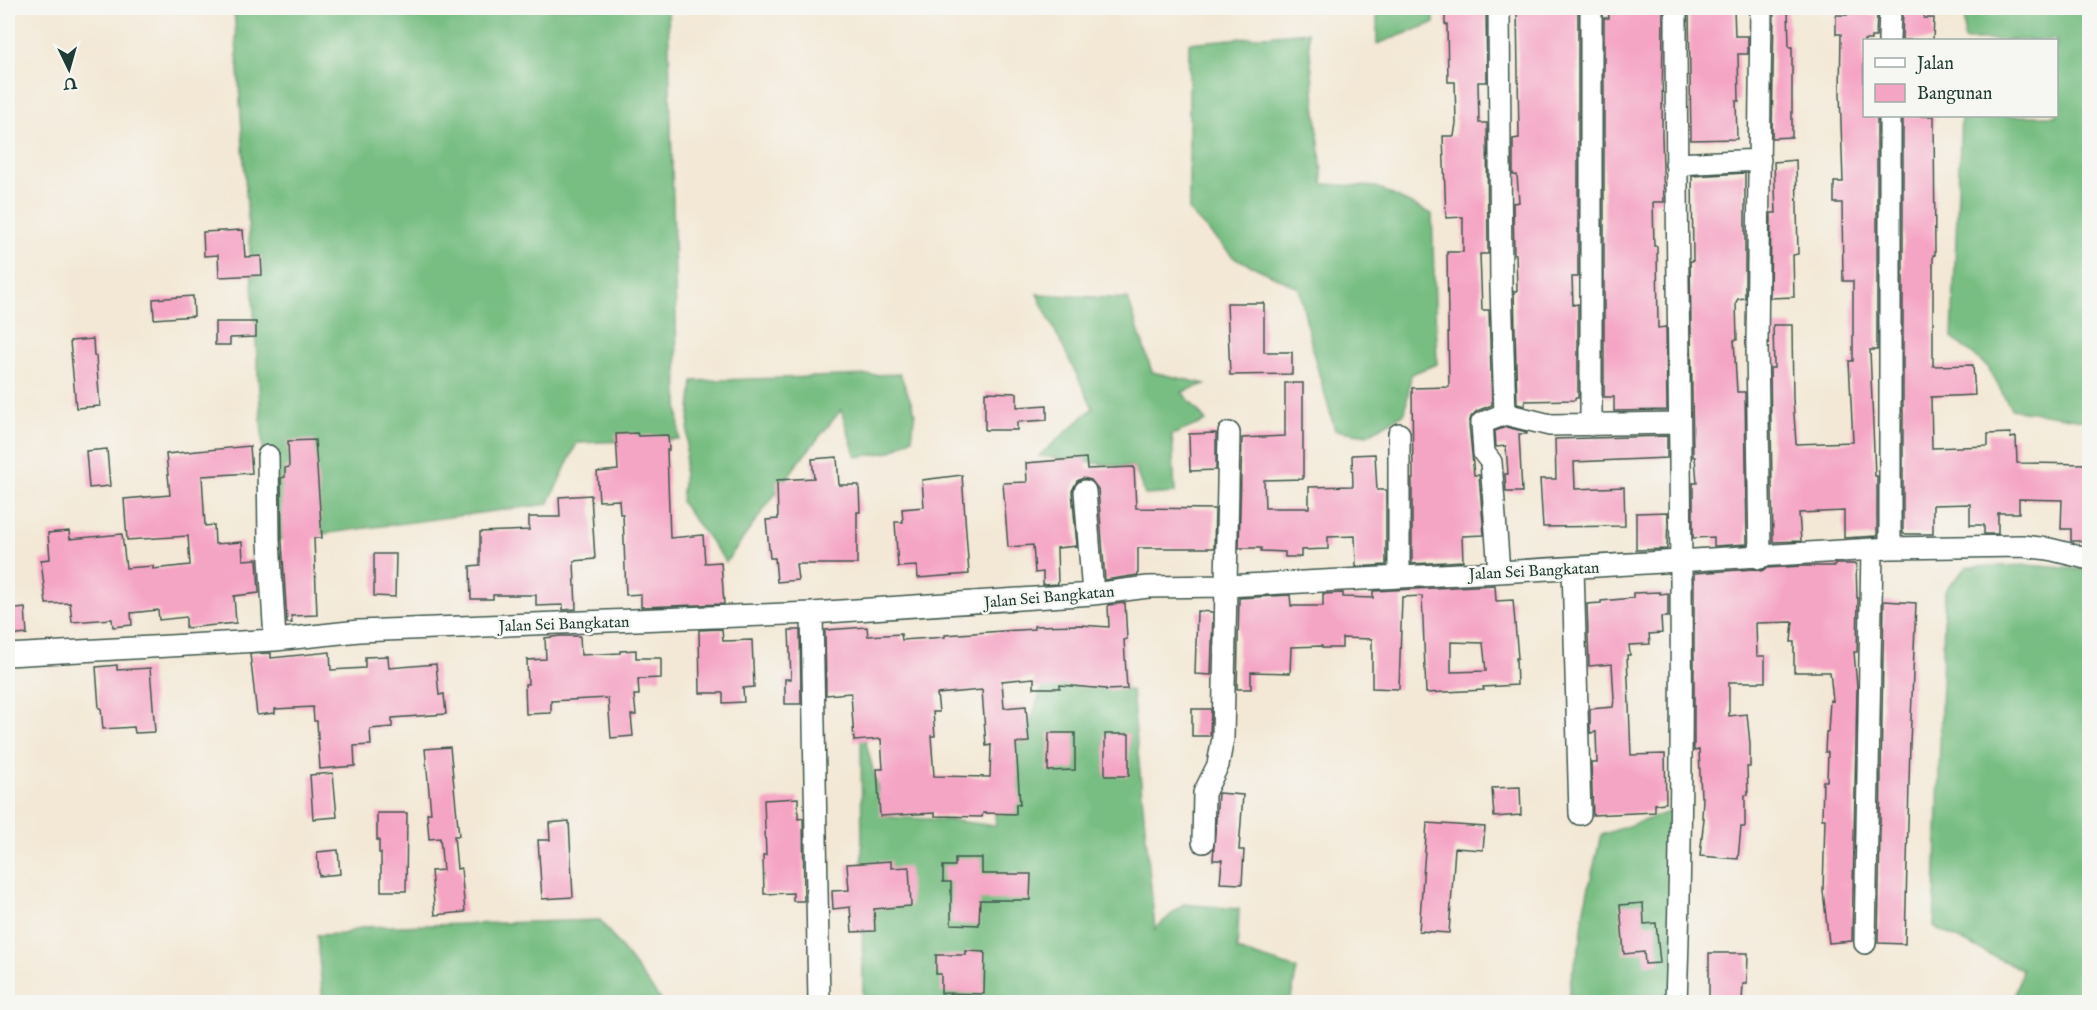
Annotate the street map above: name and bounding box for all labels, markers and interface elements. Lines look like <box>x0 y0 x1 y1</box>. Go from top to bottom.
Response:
north arrow <box>39 39 99 99</box>
legend <box>1863 39 2058 117</box>
text: Jalan <box>1915 53 1954 76</box>
text: U <box>62 71 79 93</box>
text: Bangunan <box>1917 83 1993 106</box>
street label: Jalan Sei Bangkatan <box>1466 559 1600 586</box>
street label: Jalan Sei Bangkatan <box>981 582 1116 614</box>
street label: Jalan Sei Bangkatan <box>496 613 630 637</box>

